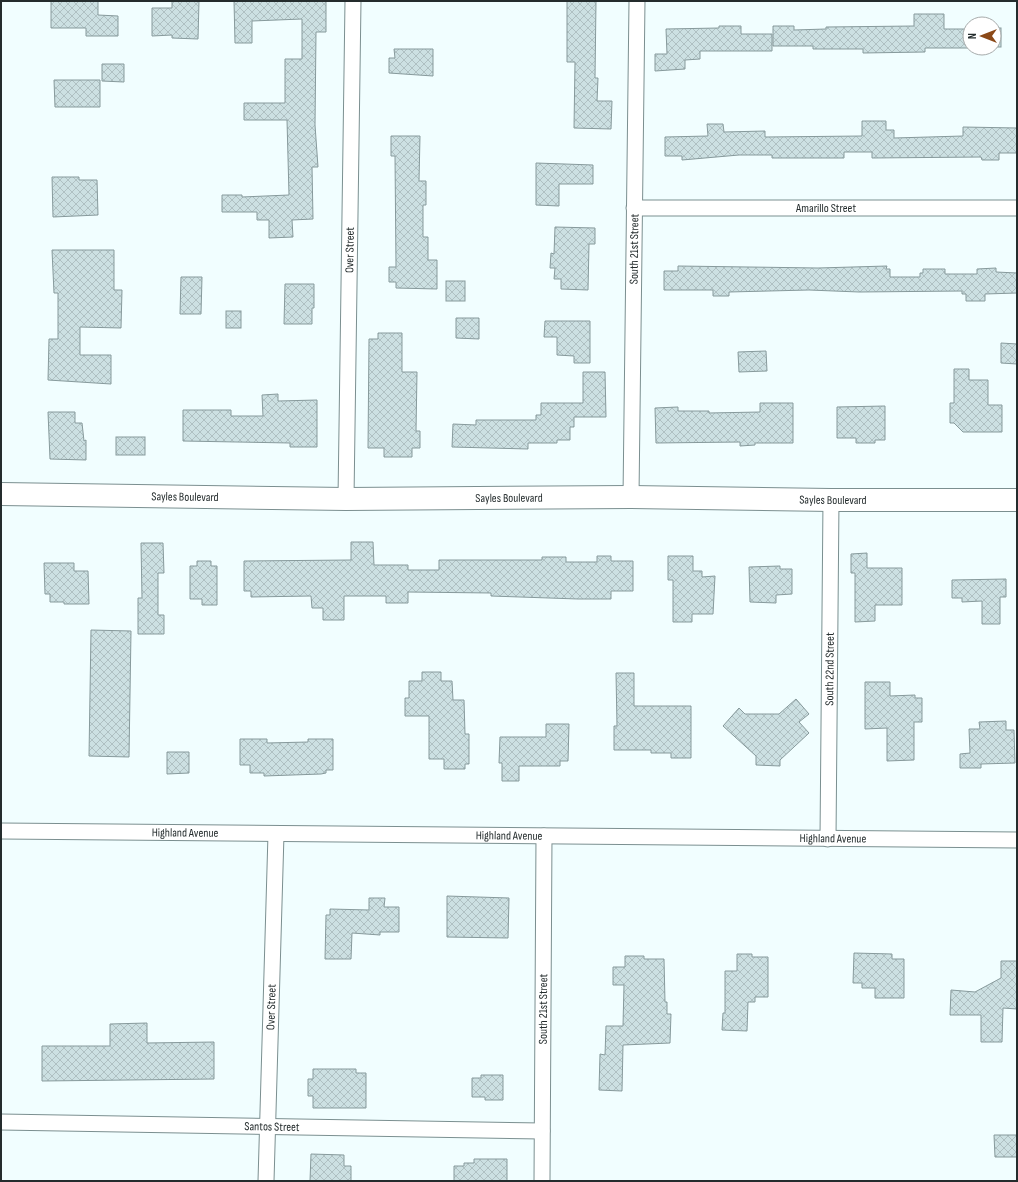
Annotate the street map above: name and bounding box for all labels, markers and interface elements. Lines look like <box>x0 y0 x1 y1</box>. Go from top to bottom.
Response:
north arrow <box>962 16 1002 56</box>
text: N <box>966 33 979 39</box>
street label: Amarillo Street <box>795 201 856 216</box>
street label: South 21st Street <box>626 213 642 284</box>
street label: Over Street <box>342 227 357 273</box>
street label: Sayles Boulevard <box>151 489 219 505</box>
street label: Sayles Boulevard <box>475 490 543 506</box>
street label: Sayles Boulevard <box>799 492 867 508</box>
street label: South 22nd Street <box>822 632 837 706</box>
street label: Highland Avenue <box>152 825 219 840</box>
street label: Highland Avenue <box>476 828 543 843</box>
street label: Highland Avenue <box>800 831 867 846</box>
street label: South 21st Street <box>535 973 551 1044</box>
street label: Over Street <box>263 984 279 1030</box>
street label: Santos Street <box>244 1119 300 1134</box>

